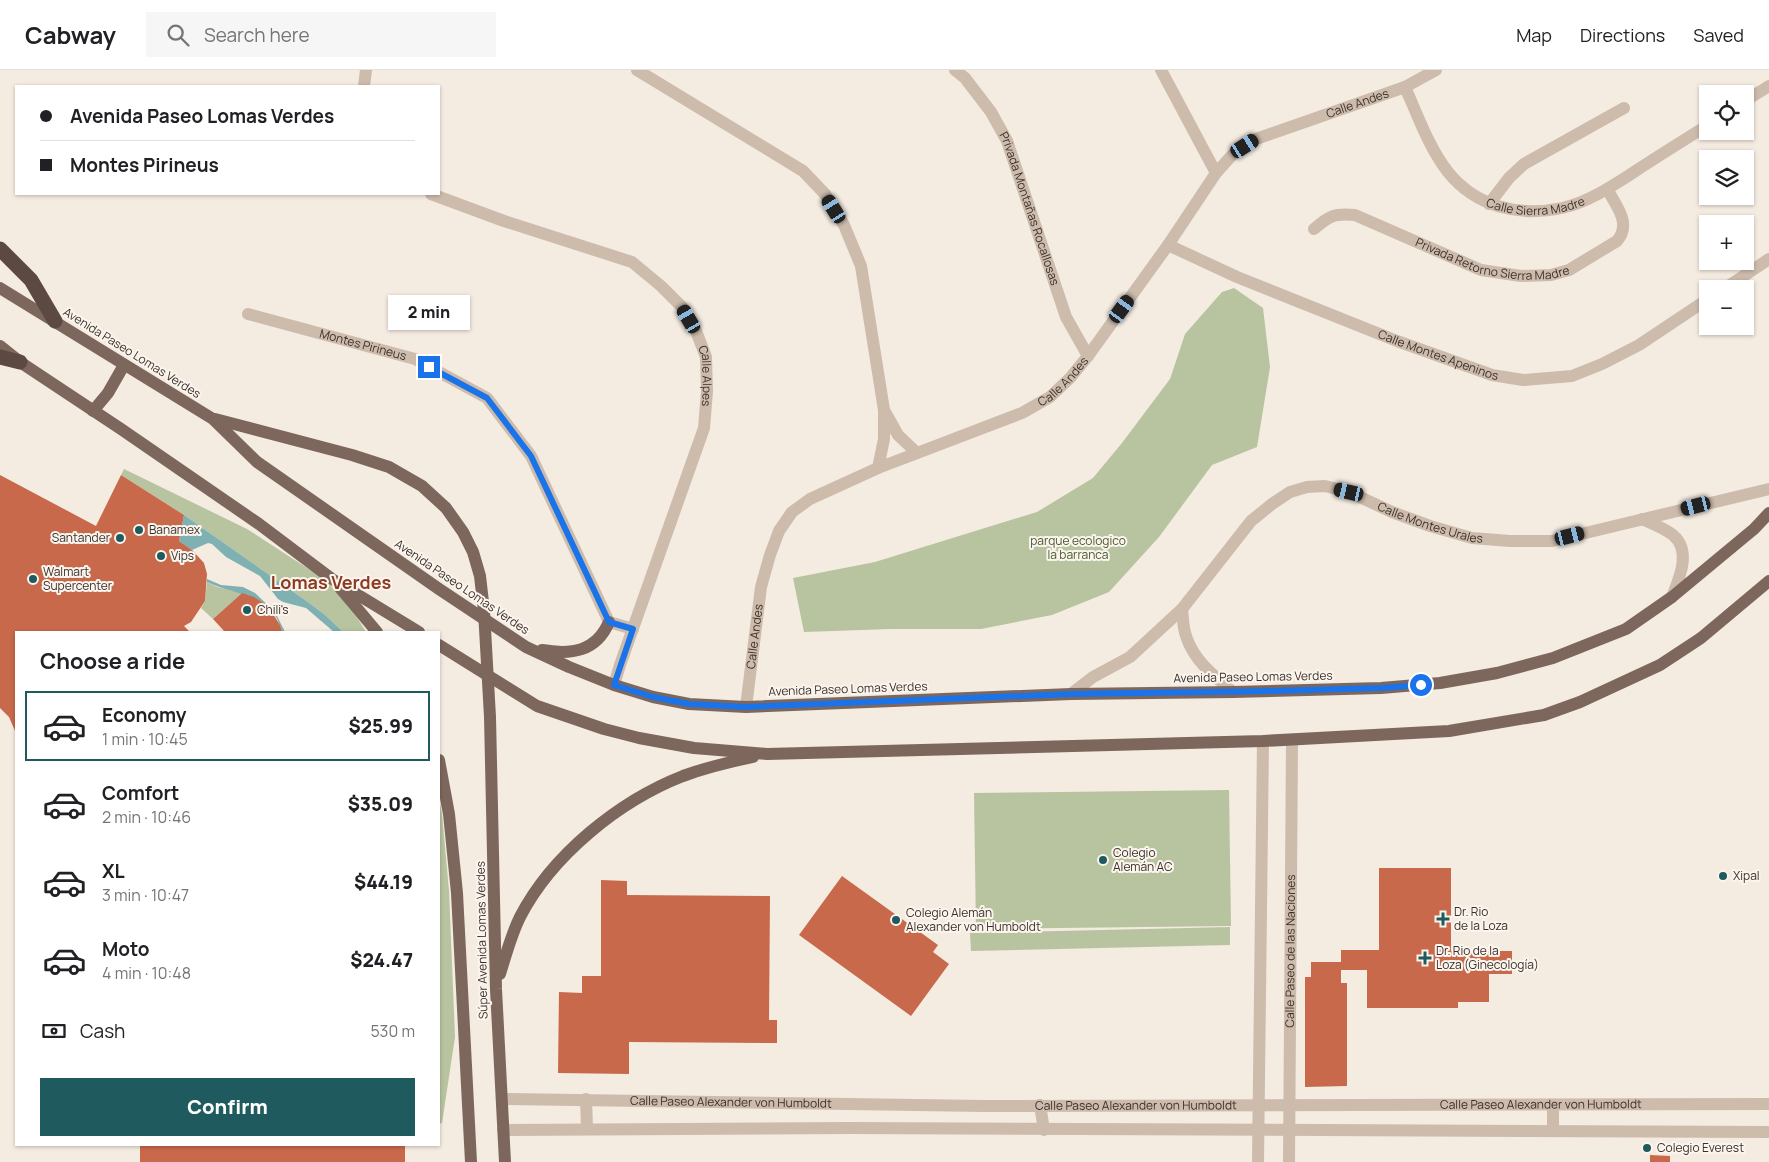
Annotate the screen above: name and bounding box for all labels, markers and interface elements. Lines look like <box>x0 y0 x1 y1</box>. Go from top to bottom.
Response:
search box <box>146 12 496 57</box>
text: Cabway <box>25 18 116 51</box>
icon: search <box>164 21 192 49</box>
text: Search here <box>204 22 310 48</box>
text: Map <box>1516 23 1552 47</box>
text: Directions <box>1580 23 1665 47</box>
text: Saved <box>1693 23 1744 47</box>
street label: Calle Andes <box>1324 84 1391 122</box>
map controls <box>1699 85 1754 335</box>
button: locate <box>1699 85 1754 140</box>
text: Avenida Paseo Lomas Verdes <box>70 103 334 129</box>
street label: Privada Montañas Rocallosas <box>995 128 1064 288</box>
car <box>1228 132 1261 160</box>
button: layers <box>1699 150 1754 205</box>
text: Montes Pirineus <box>70 152 219 178</box>
car <box>819 192 848 226</box>
street label: Calle Sierra Madre <box>1484 192 1587 219</box>
button: + <box>1699 215 1754 270</box>
street label: Privada Retorno Sierra Madre <box>1413 233 1571 284</box>
button: − <box>1699 280 1754 335</box>
car <box>1107 292 1136 326</box>
callout: 2 min <box>388 294 470 330</box>
text: 2 min <box>408 301 450 323</box>
car <box>675 302 702 336</box>
street label: Avenida Paseo Lomas Verdes <box>60 303 204 402</box>
street label: Montes Pirineus <box>318 325 408 364</box>
street label: Calle Montes Apeninos <box>1376 325 1500 384</box>
street label: Calle Alpes <box>694 343 716 407</box>
street label: Calle Andes <box>1034 353 1092 410</box>
route end <box>418 356 440 378</box>
car <box>1332 481 1365 503</box>
car <box>1679 495 1712 517</box>
street label: Calle Montes Urales <box>1375 497 1484 547</box>
place label: Banamex <box>149 521 201 538</box>
marker: Banamex <box>133 524 145 536</box>
car <box>1553 525 1586 547</box>
place label: Santander <box>52 529 111 546</box>
marker: Santander <box>114 532 126 544</box>
park label: parque ecologico la barranca <box>1030 532 1126 563</box>
street label: Avenida Paseo Lomas Verdes <box>391 535 533 638</box>
place label: Vips <box>171 547 194 564</box>
marker: Vips <box>155 550 167 562</box>
place label: Walmart Supercenter <box>43 563 113 594</box>
district label: Lomas Verdes <box>271 570 392 594</box>
marker: Walmart Supercenter <box>27 573 39 585</box>
place label: Chili's <box>257 601 289 618</box>
street label: Calle Andes <box>742 603 767 670</box>
marker: Chili's <box>241 604 253 616</box>
text: Choose a ride <box>40 646 185 676</box>
street label: Avenida Paseo Lomas Verdes <box>1173 667 1333 686</box>
route start <box>1410 674 1432 696</box>
street label: Avenida Paseo Lomas Verdes <box>768 677 928 700</box>
text: Economy <box>102 702 186 728</box>
icon: car <box>42 704 87 749</box>
text: $25.99 <box>348 713 413 739</box>
text: 1 min · 10:45 <box>102 728 188 750</box>
text: Comfort <box>102 780 179 806</box>
icon: car <box>42 782 87 827</box>
text: $35.09 <box>348 791 413 817</box>
text: 2 min · 10:46 <box>102 806 191 828</box>
place label: Colegio Alemán AC <box>1113 844 1173 875</box>
marker: Colegio Alemán AC <box>1097 854 1109 866</box>
text: XL <box>102 858 125 884</box>
icon: car <box>42 860 87 905</box>
street label: Súper Avenida Lomas Verdes <box>472 861 491 1019</box>
place label: Xipal <box>1733 867 1760 884</box>
text: $44.19 <box>354 869 413 895</box>
marker: Xipal <box>1717 870 1729 882</box>
street label: Calle Paseo de las Naciones <box>1281 874 1299 1028</box>
text: 3 min · 10:47 <box>102 884 189 906</box>
place label: Dr. Rio de la Loza <box>1454 903 1508 934</box>
place label: Colegio Alemán Alexander von Humboldt <box>906 904 1041 935</box>
marker: Dr. Rio de la Loza <box>1436 912 1450 926</box>
marker: Colegio Alemán Alexander von Humboldt <box>890 914 902 926</box>
text: Moto <box>102 936 149 962</box>
icon: car <box>42 938 87 983</box>
place label: Dr. Rio de la Loza (Ginecología) <box>1436 942 1539 973</box>
text: $24.47 <box>350 947 413 973</box>
marker: Dr. Rio de la Loza (Ginecología) <box>1418 951 1432 965</box>
text: 4 min · 10:48 <box>102 962 191 984</box>
icon: cash <box>40 1017 68 1045</box>
text: Cash <box>80 1018 125 1044</box>
text: 530 m <box>370 1020 415 1042</box>
button: Confirm <box>40 1078 415 1136</box>
street label: Calle Paseo Alexander von Humboldt <box>630 1092 832 1112</box>
street label: Calle Paseo Alexander von Humboldt <box>1440 1095 1642 1113</box>
street label: Calle Paseo Alexander von Humboldt <box>1035 1096 1237 1114</box>
place label: Colegio Everest <box>1657 1139 1744 1156</box>
marker: Colegio Everest <box>1641 1142 1653 1154</box>

